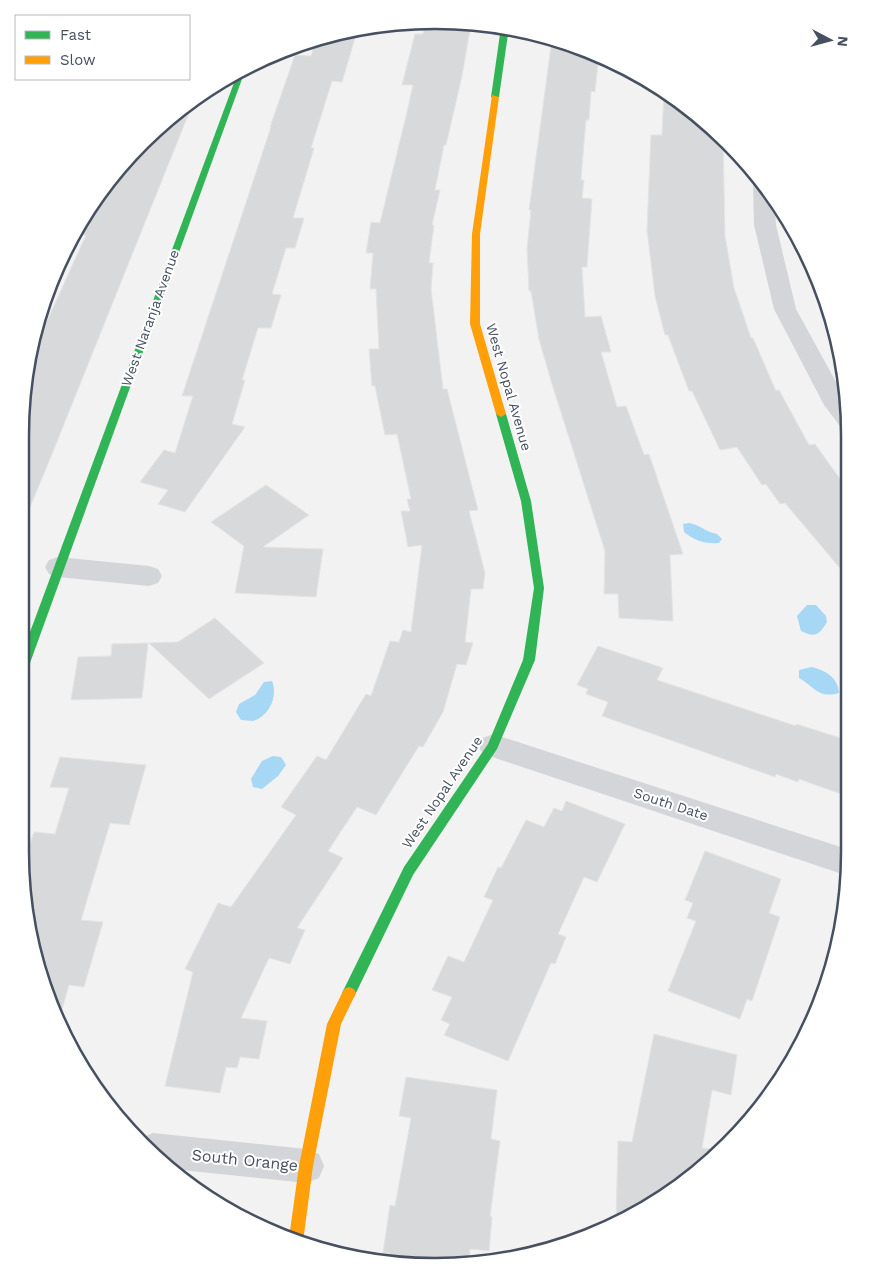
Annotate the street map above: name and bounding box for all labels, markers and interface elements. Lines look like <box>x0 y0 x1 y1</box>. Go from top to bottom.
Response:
legend <box>15 15 190 80</box>
north arrow <box>805 15 855 65</box>
text: Fast <box>60 26 92 44</box>
text: N <box>834 35 851 47</box>
text: Slow <box>60 51 96 69</box>
street label: West Naranja Avenue <box>118 247 182 389</box>
street label: West Nopal Avenue <box>483 321 535 453</box>
street label: West Nopal Avenue <box>398 733 486 851</box>
street label: South Date <box>632 784 710 824</box>
street label: South Orange <box>191 1145 299 1175</box>

